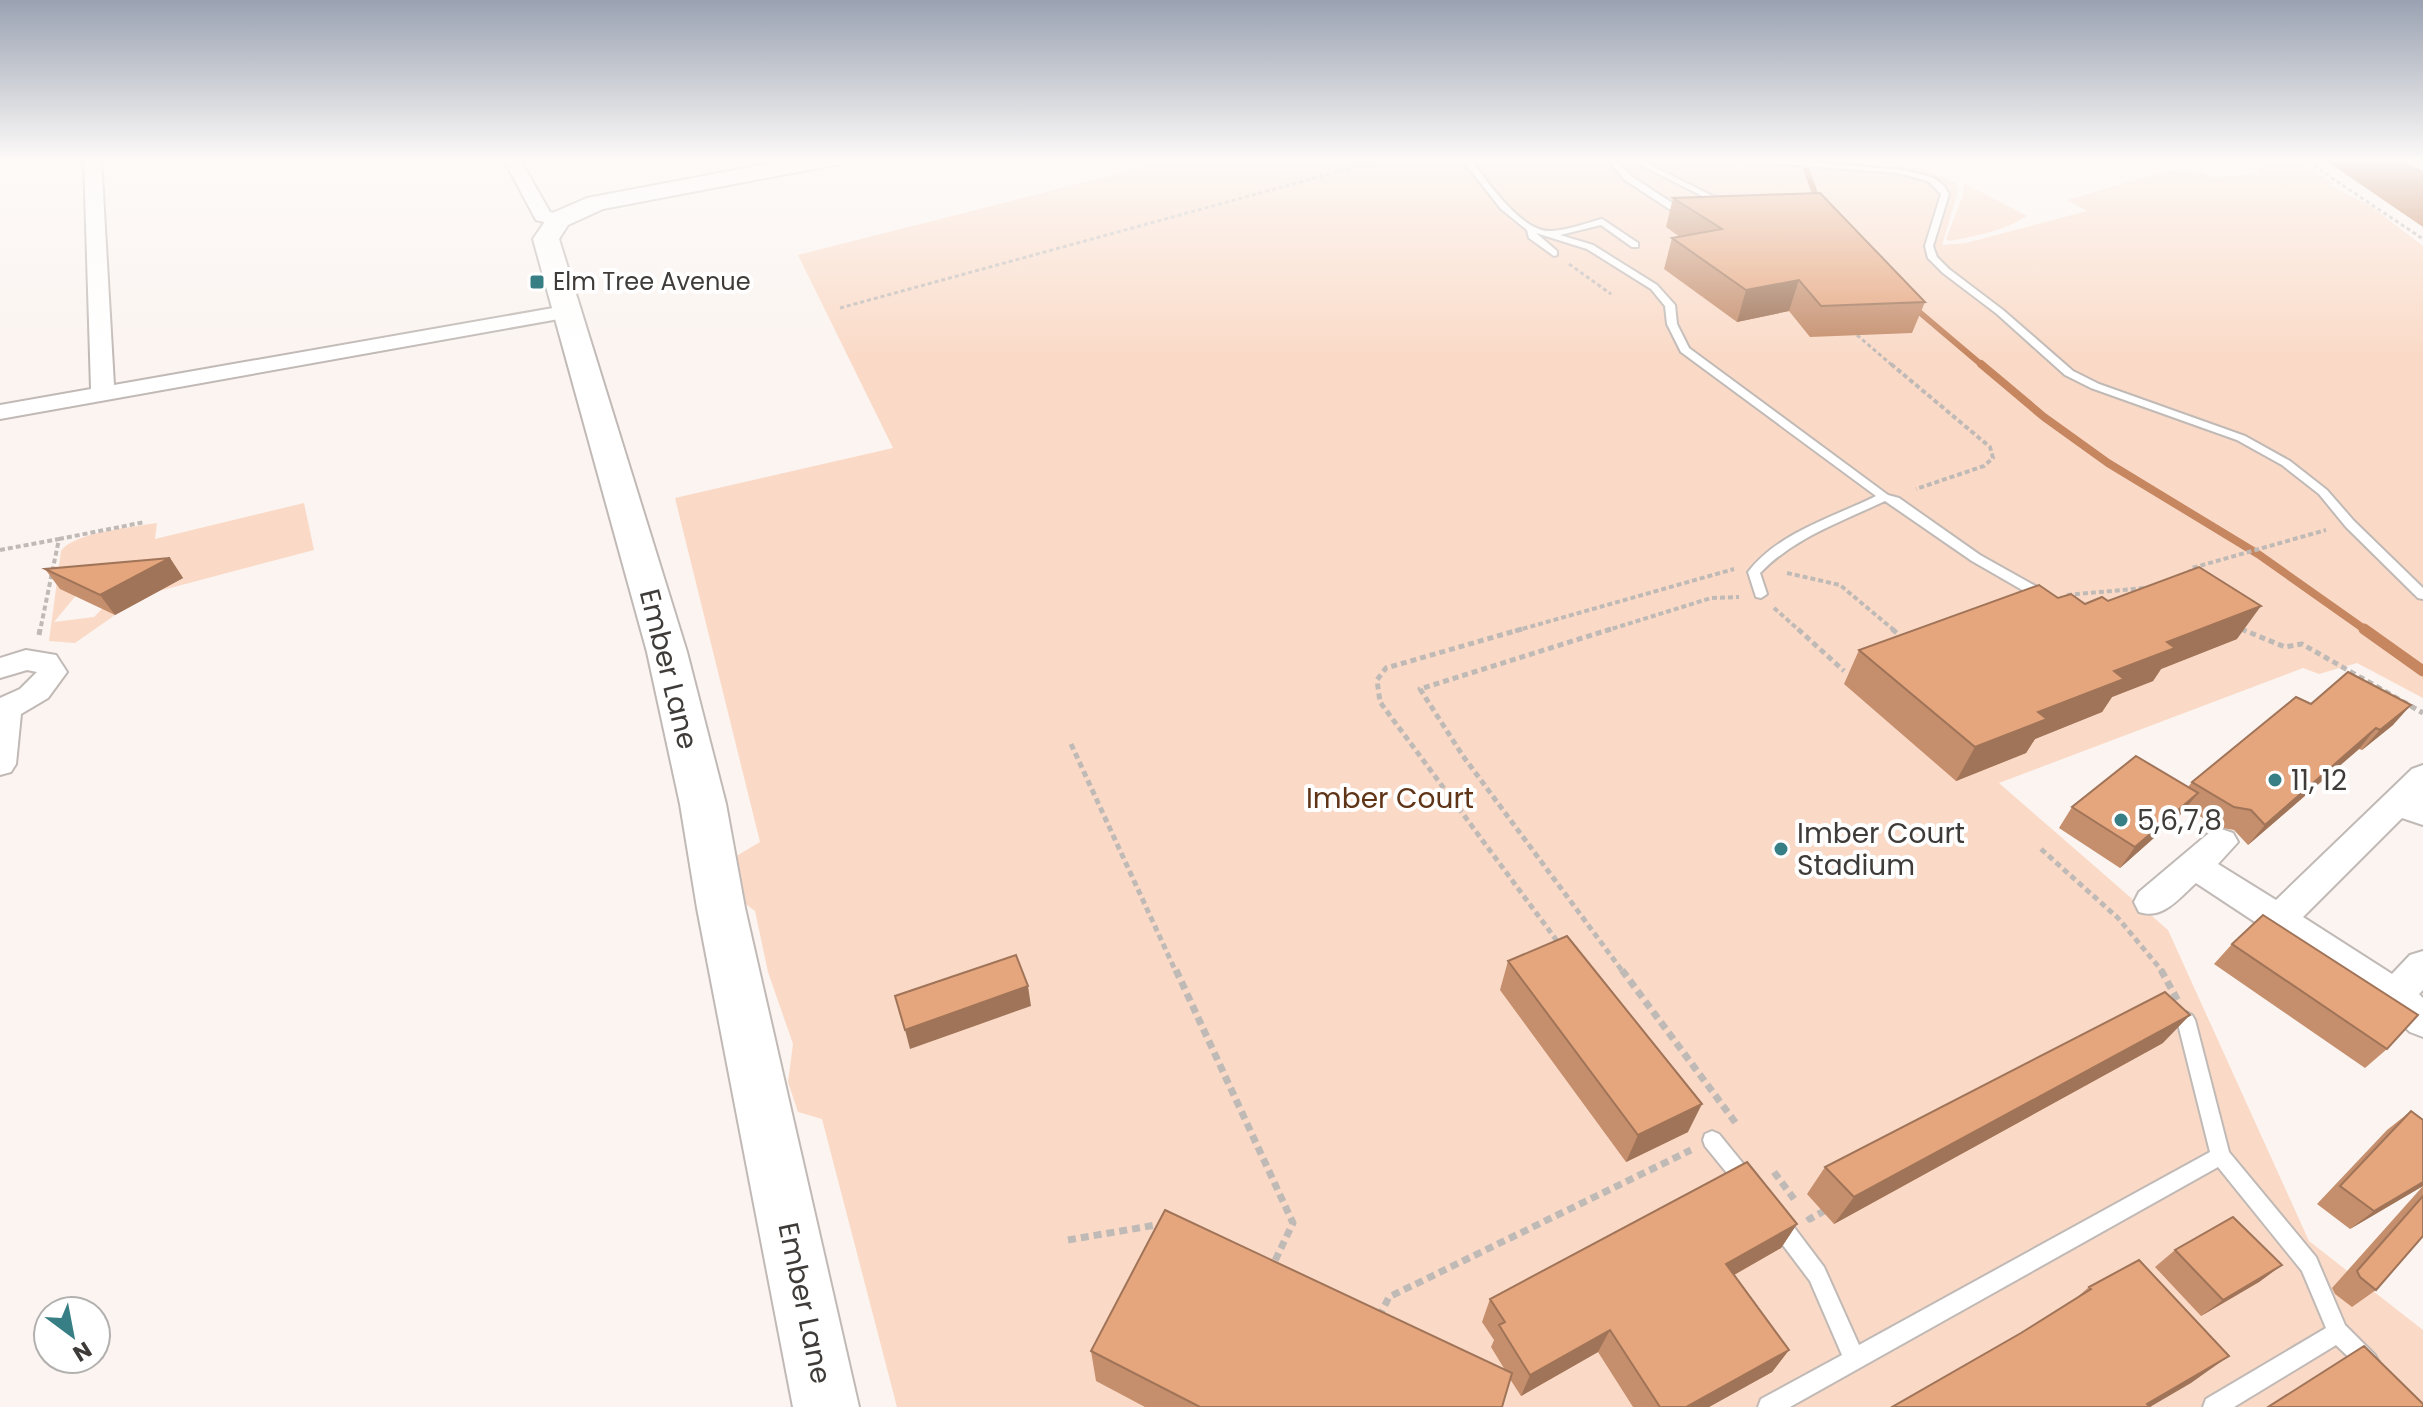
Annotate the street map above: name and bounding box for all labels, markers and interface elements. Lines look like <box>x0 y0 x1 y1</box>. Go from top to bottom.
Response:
place label: Elm Tree Avenue <box>553 265 751 298</box>
marker: Elm Tree Avenue <box>528 273 546 291</box>
street label: Ember Lane <box>630 585 707 753</box>
place label: 11, 12 <box>2291 761 2347 800</box>
marker: 11, 12 <box>2266 771 2284 789</box>
park label: Imber Court <box>1306 779 1474 818</box>
place label: 5,6,7,8 <box>2137 801 2222 840</box>
marker: 5,6,7,8 <box>2112 811 2130 829</box>
place label: Imber Court Stadium <box>1797 814 1965 885</box>
marker: Imber Court Stadium <box>1772 840 1790 858</box>
street label: Ember Lane <box>768 1219 841 1387</box>
north arrow <box>32 1295 112 1375</box>
text: N <box>67 1334 98 1369</box>

